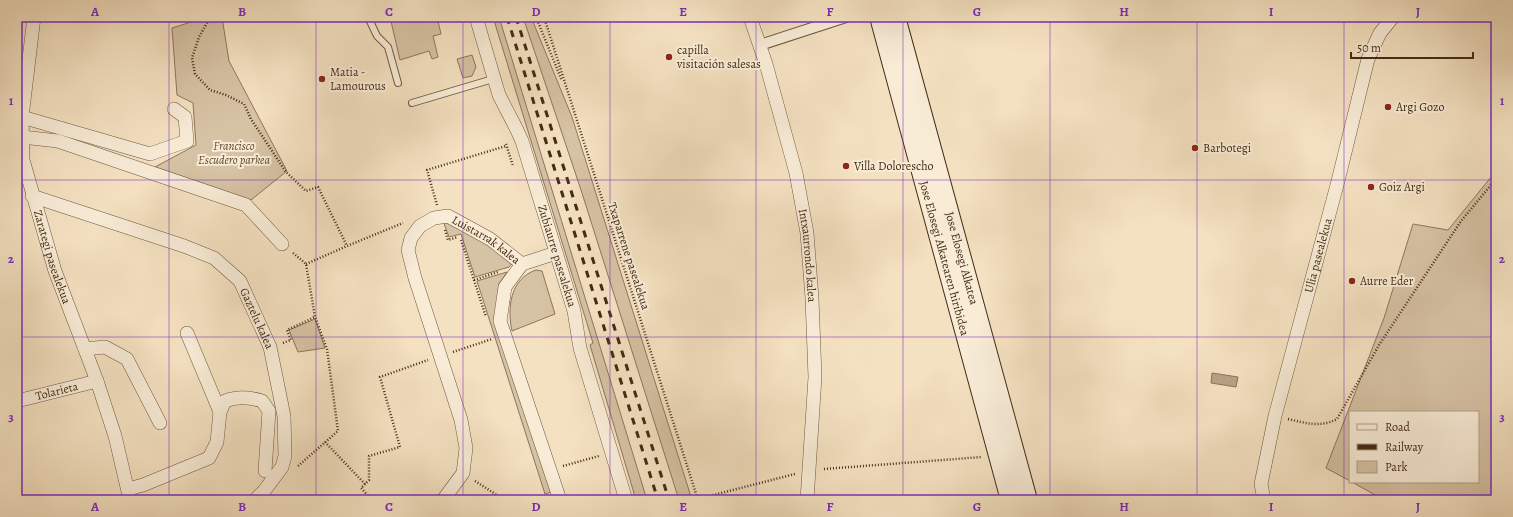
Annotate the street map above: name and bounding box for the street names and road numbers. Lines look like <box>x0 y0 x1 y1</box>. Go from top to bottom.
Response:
street label: Jose Elosegi Alkatearen hiribidea <box>917 179 973 337</box>
street label: Txaparrene pasealekua <box>604 200 654 312</box>
street label: Zubiaurre pasealekua <box>534 203 580 309</box>
street label: Intxaurrondo kalea <box>795 207 820 303</box>
street label: Zarategi pasealekua <box>30 208 75 307</box>
street label: Jose Elosegi Alkatea <box>943 211 981 307</box>
street label: Luistarrak kalea <box>449 212 524 268</box>
street label: Ulia pasealekua <box>1300 216 1336 294</box>
street label: Gaztelu kalea <box>236 285 278 352</box>
street label: Tolarieta <box>34 378 80 404</box>

